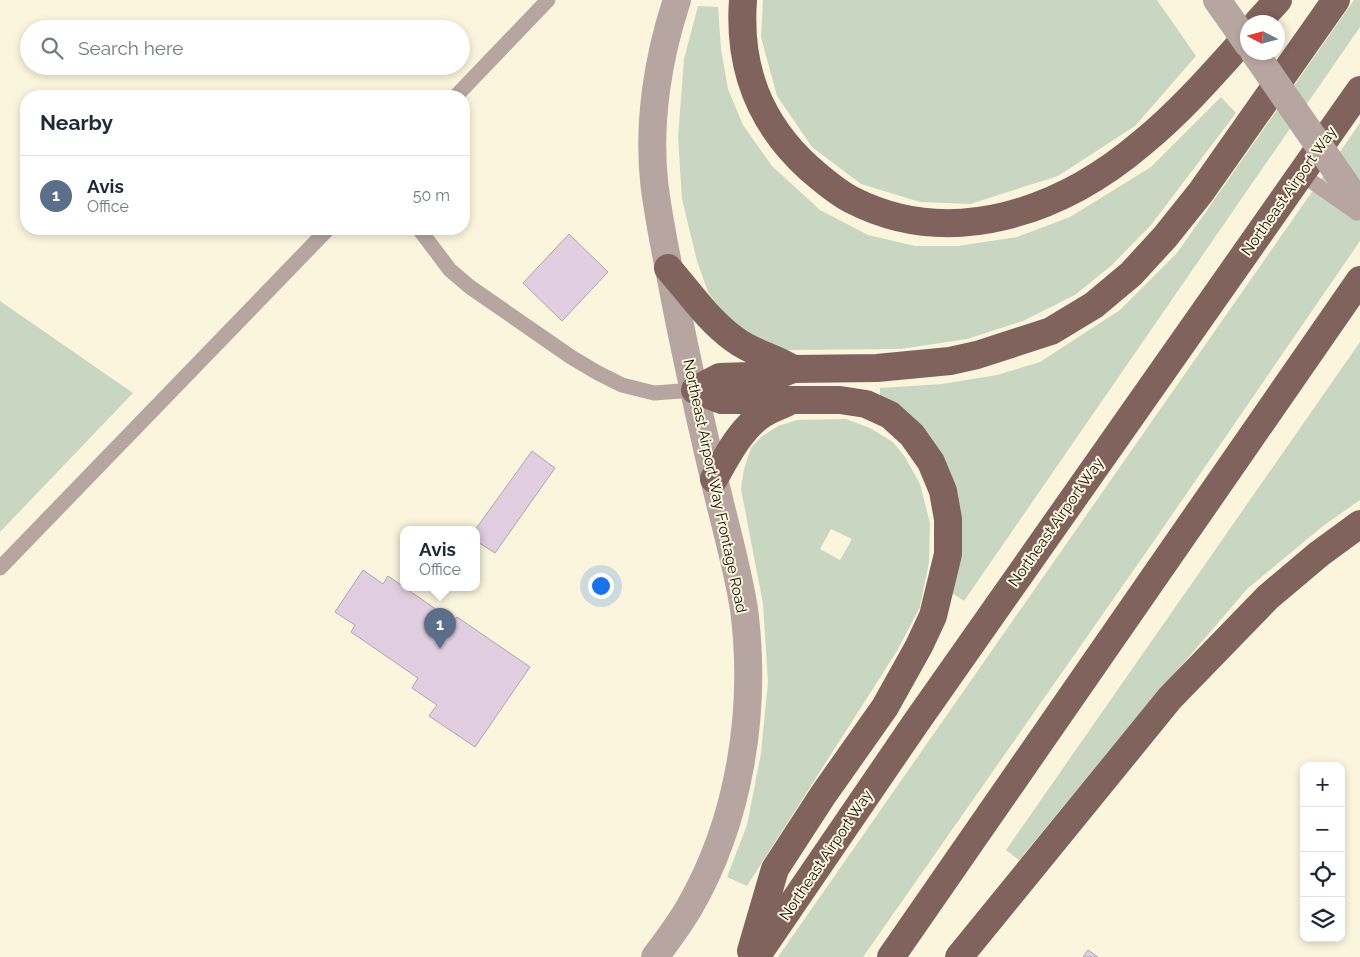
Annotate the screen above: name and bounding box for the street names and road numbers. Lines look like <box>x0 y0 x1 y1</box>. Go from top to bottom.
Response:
street label: Northeast Airport Way <box>1238 123 1340 259</box>
street label: Northeast Airport Way Frontage Road <box>679 358 751 614</box>
street label: Northeast Airport Way <box>1005 454 1107 590</box>
street label: Northeast Airport Way <box>776 786 876 924</box>

